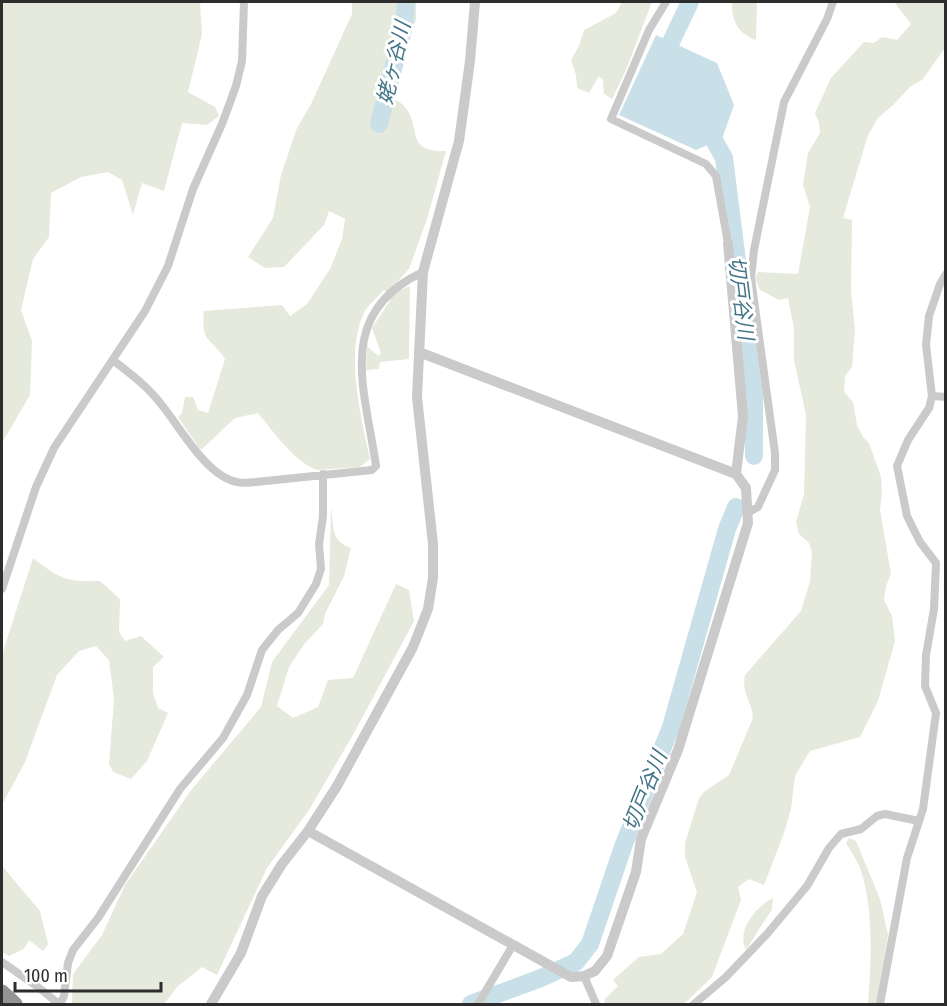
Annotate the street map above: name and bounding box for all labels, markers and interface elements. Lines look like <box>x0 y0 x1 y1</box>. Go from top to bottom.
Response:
water label: 姥ヶ谷川 <box>372 17 417 107</box>
water label: 切戸谷川 <box>723 255 759 343</box>
water label: 切戸谷川 <box>617 745 674 835</box>
scale bar <box>15 955 160 993</box>
text: 100 m <box>24 965 68 987</box>

